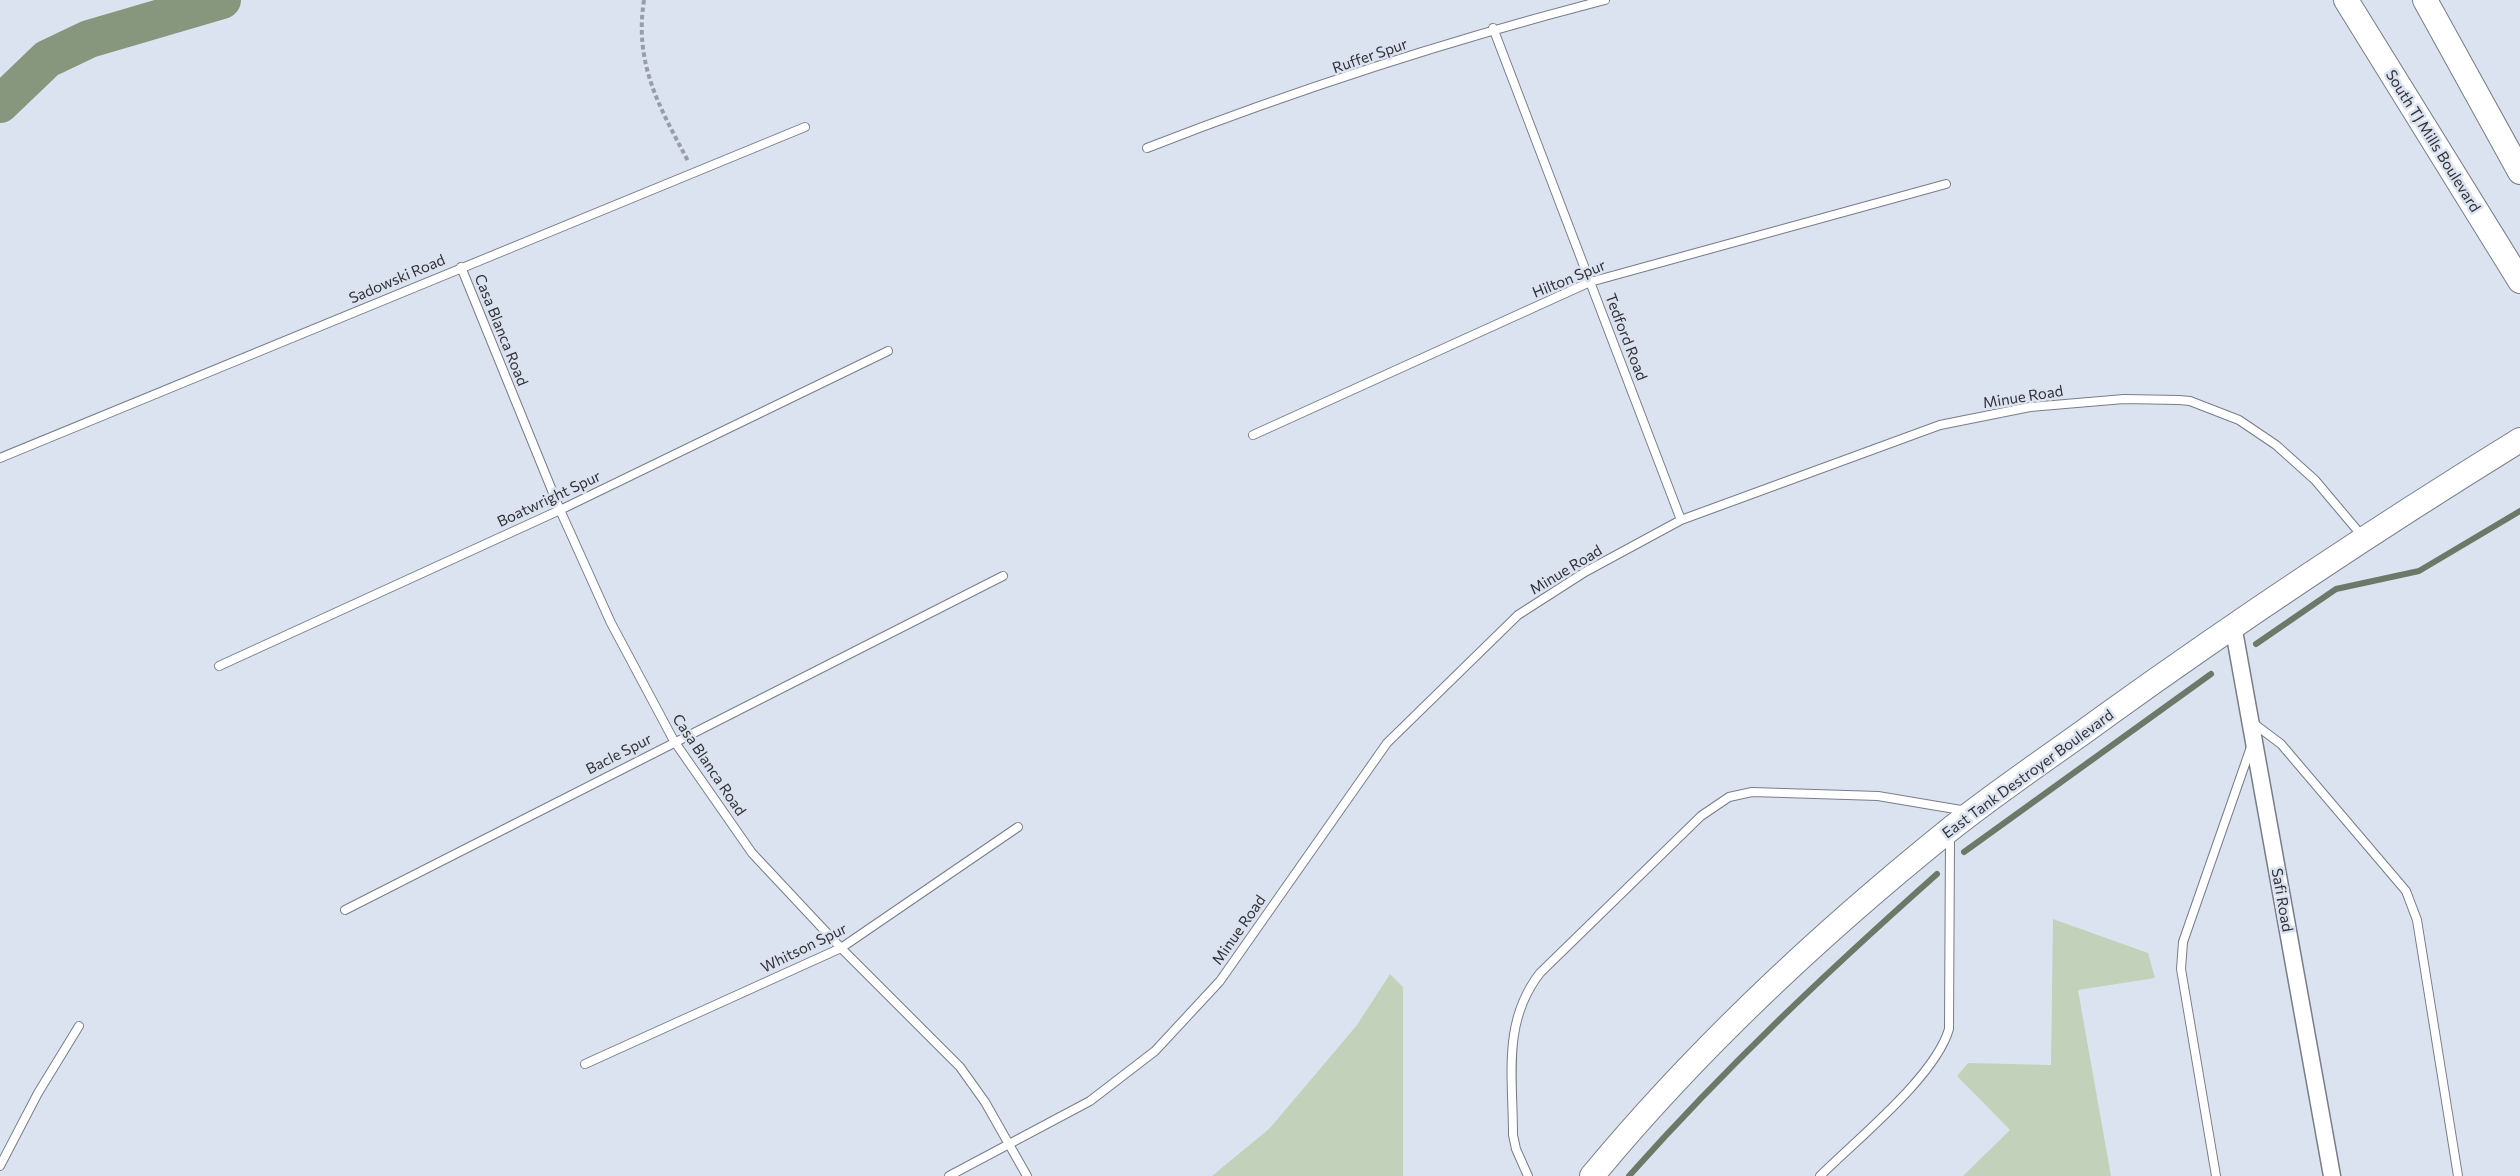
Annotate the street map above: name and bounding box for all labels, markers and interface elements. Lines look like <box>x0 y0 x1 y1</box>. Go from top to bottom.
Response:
street label: Ruffer Spur <box>1330 35 1410 77</box>
street label: South TJ Mills Boulevard <box>2382 66 2484 216</box>
street label: Sadowski Road <box>346 251 448 307</box>
street label: Hilton Spur <box>1530 256 1608 302</box>
street label: Casa Blanca Road <box>470 272 532 388</box>
street label: Tedford Road <box>1601 291 1651 383</box>
street label: Minue Road <box>1982 382 2064 412</box>
street label: Boatwright Spur <box>494 467 604 531</box>
street label: Minue Road <box>1527 541 1605 599</box>
street label: East Tank Destroyer Boulevard <box>1939 706 2117 842</box>
street label: Casa Blanca Road <box>668 711 750 819</box>
street label: Bacle Spur <box>583 730 655 778</box>
street label: Safi Road <box>2268 867 2296 933</box>
street label: Minue Road <box>1208 892 1270 968</box>
street label: Whitson Spur <box>758 919 850 977</box>

